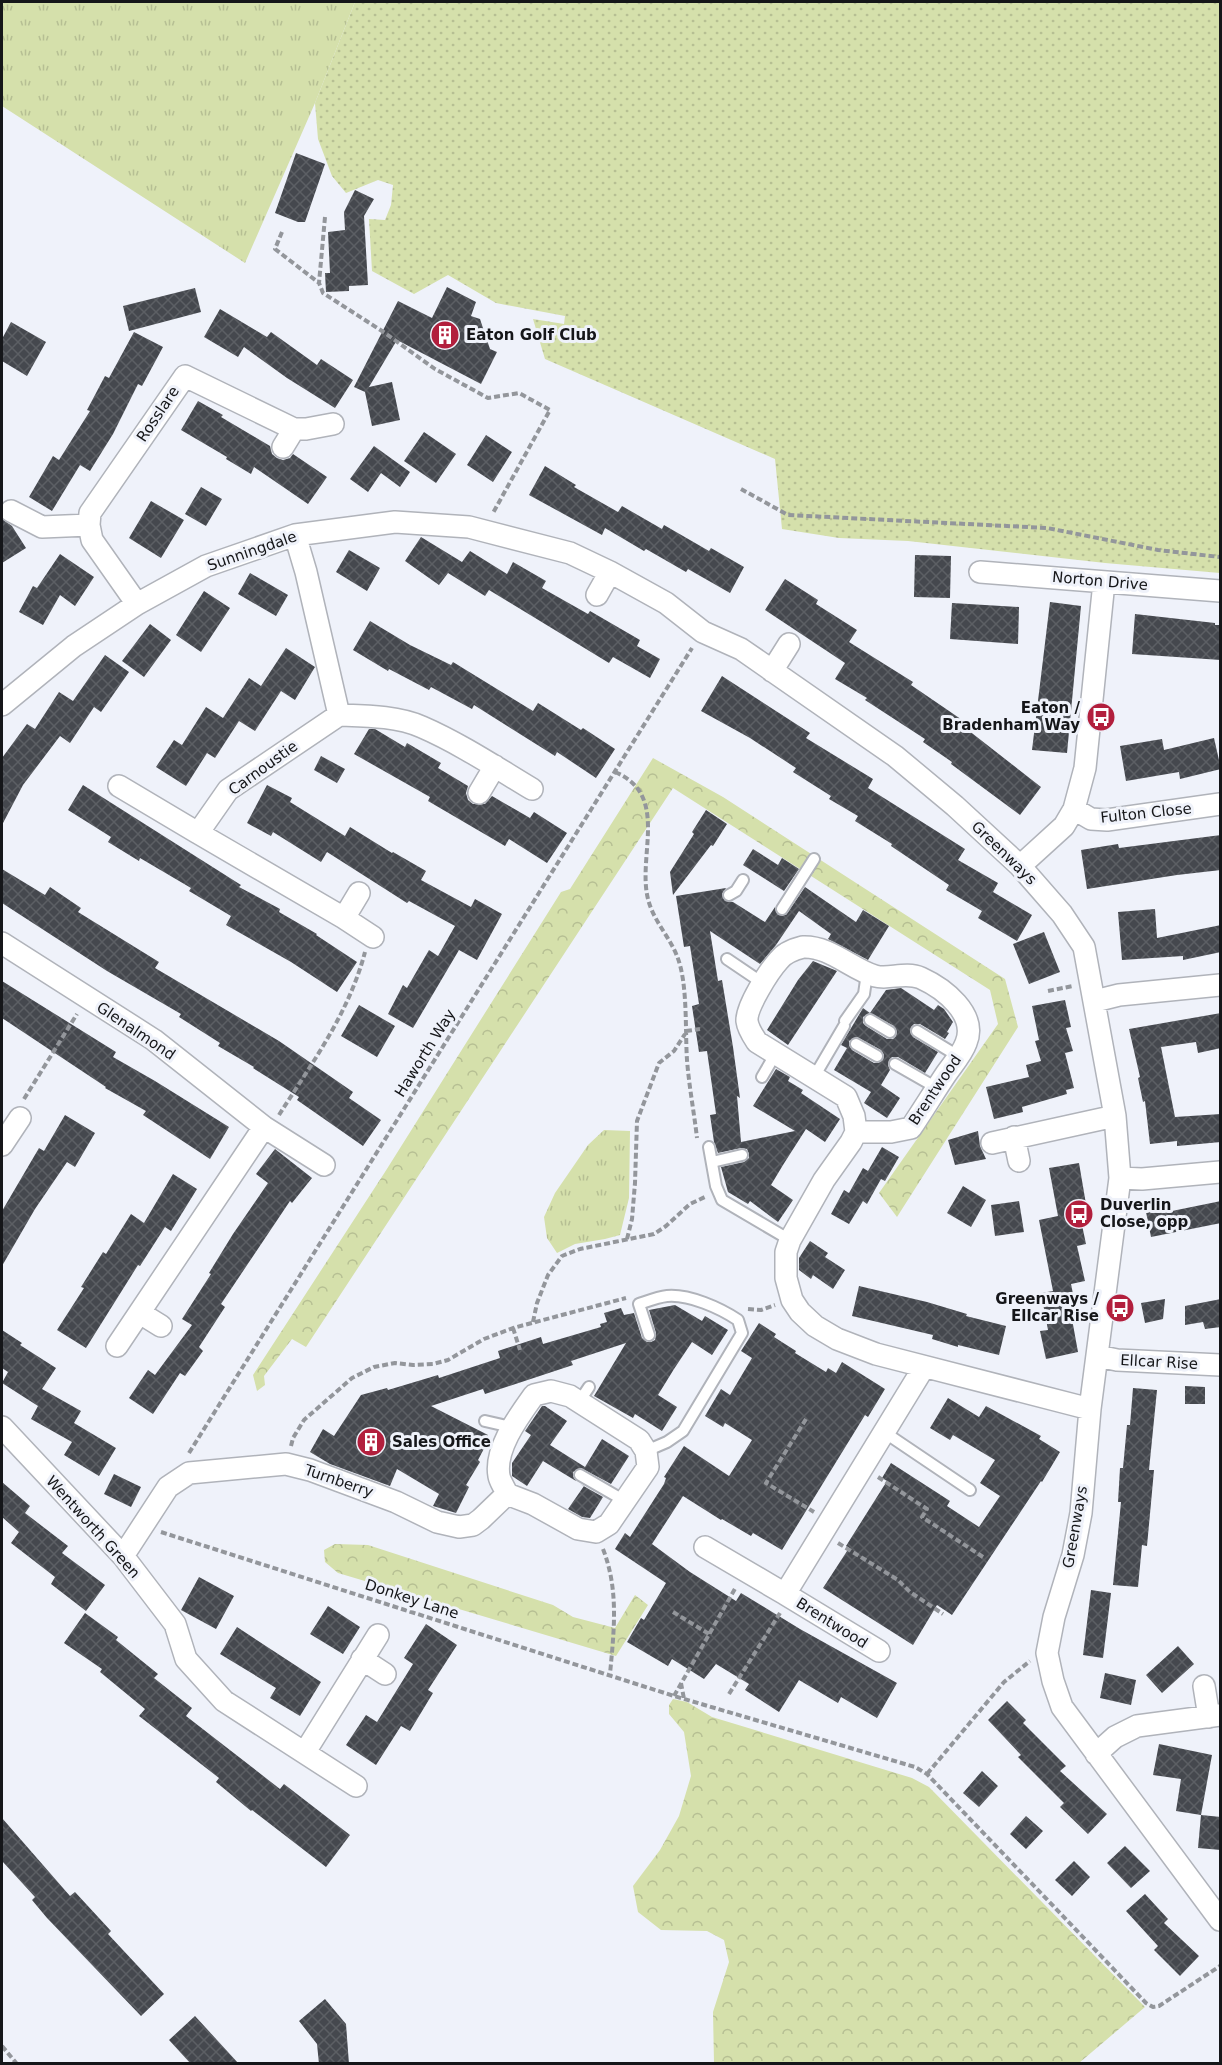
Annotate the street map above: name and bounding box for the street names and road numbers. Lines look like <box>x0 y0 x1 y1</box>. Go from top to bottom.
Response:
street label: Rosslare <box>133 383 183 445</box>
street label: Sunningdale <box>205 527 299 575</box>
street label: Norton Drive <box>1051 568 1149 594</box>
street label: Carnoustie <box>225 737 301 799</box>
street label: Fulton Close <box>1099 799 1193 827</box>
street label: Greenways <box>968 817 1040 889</box>
street label: Glenalmond <box>93 998 179 1064</box>
street label: Haworth Way <box>391 1006 459 1100</box>
street label: Brentwood <box>905 1051 965 1129</box>
street label: Ellcar Rise <box>1120 1351 1198 1373</box>
street label: Turnberry <box>301 1461 376 1501</box>
street label: Wentworth Green <box>42 1472 144 1582</box>
street label: Greenways <box>1059 1484 1091 1570</box>
street label: Donkey Lane <box>363 1575 461 1623</box>
street label: Brentwood <box>793 1594 871 1652</box>

